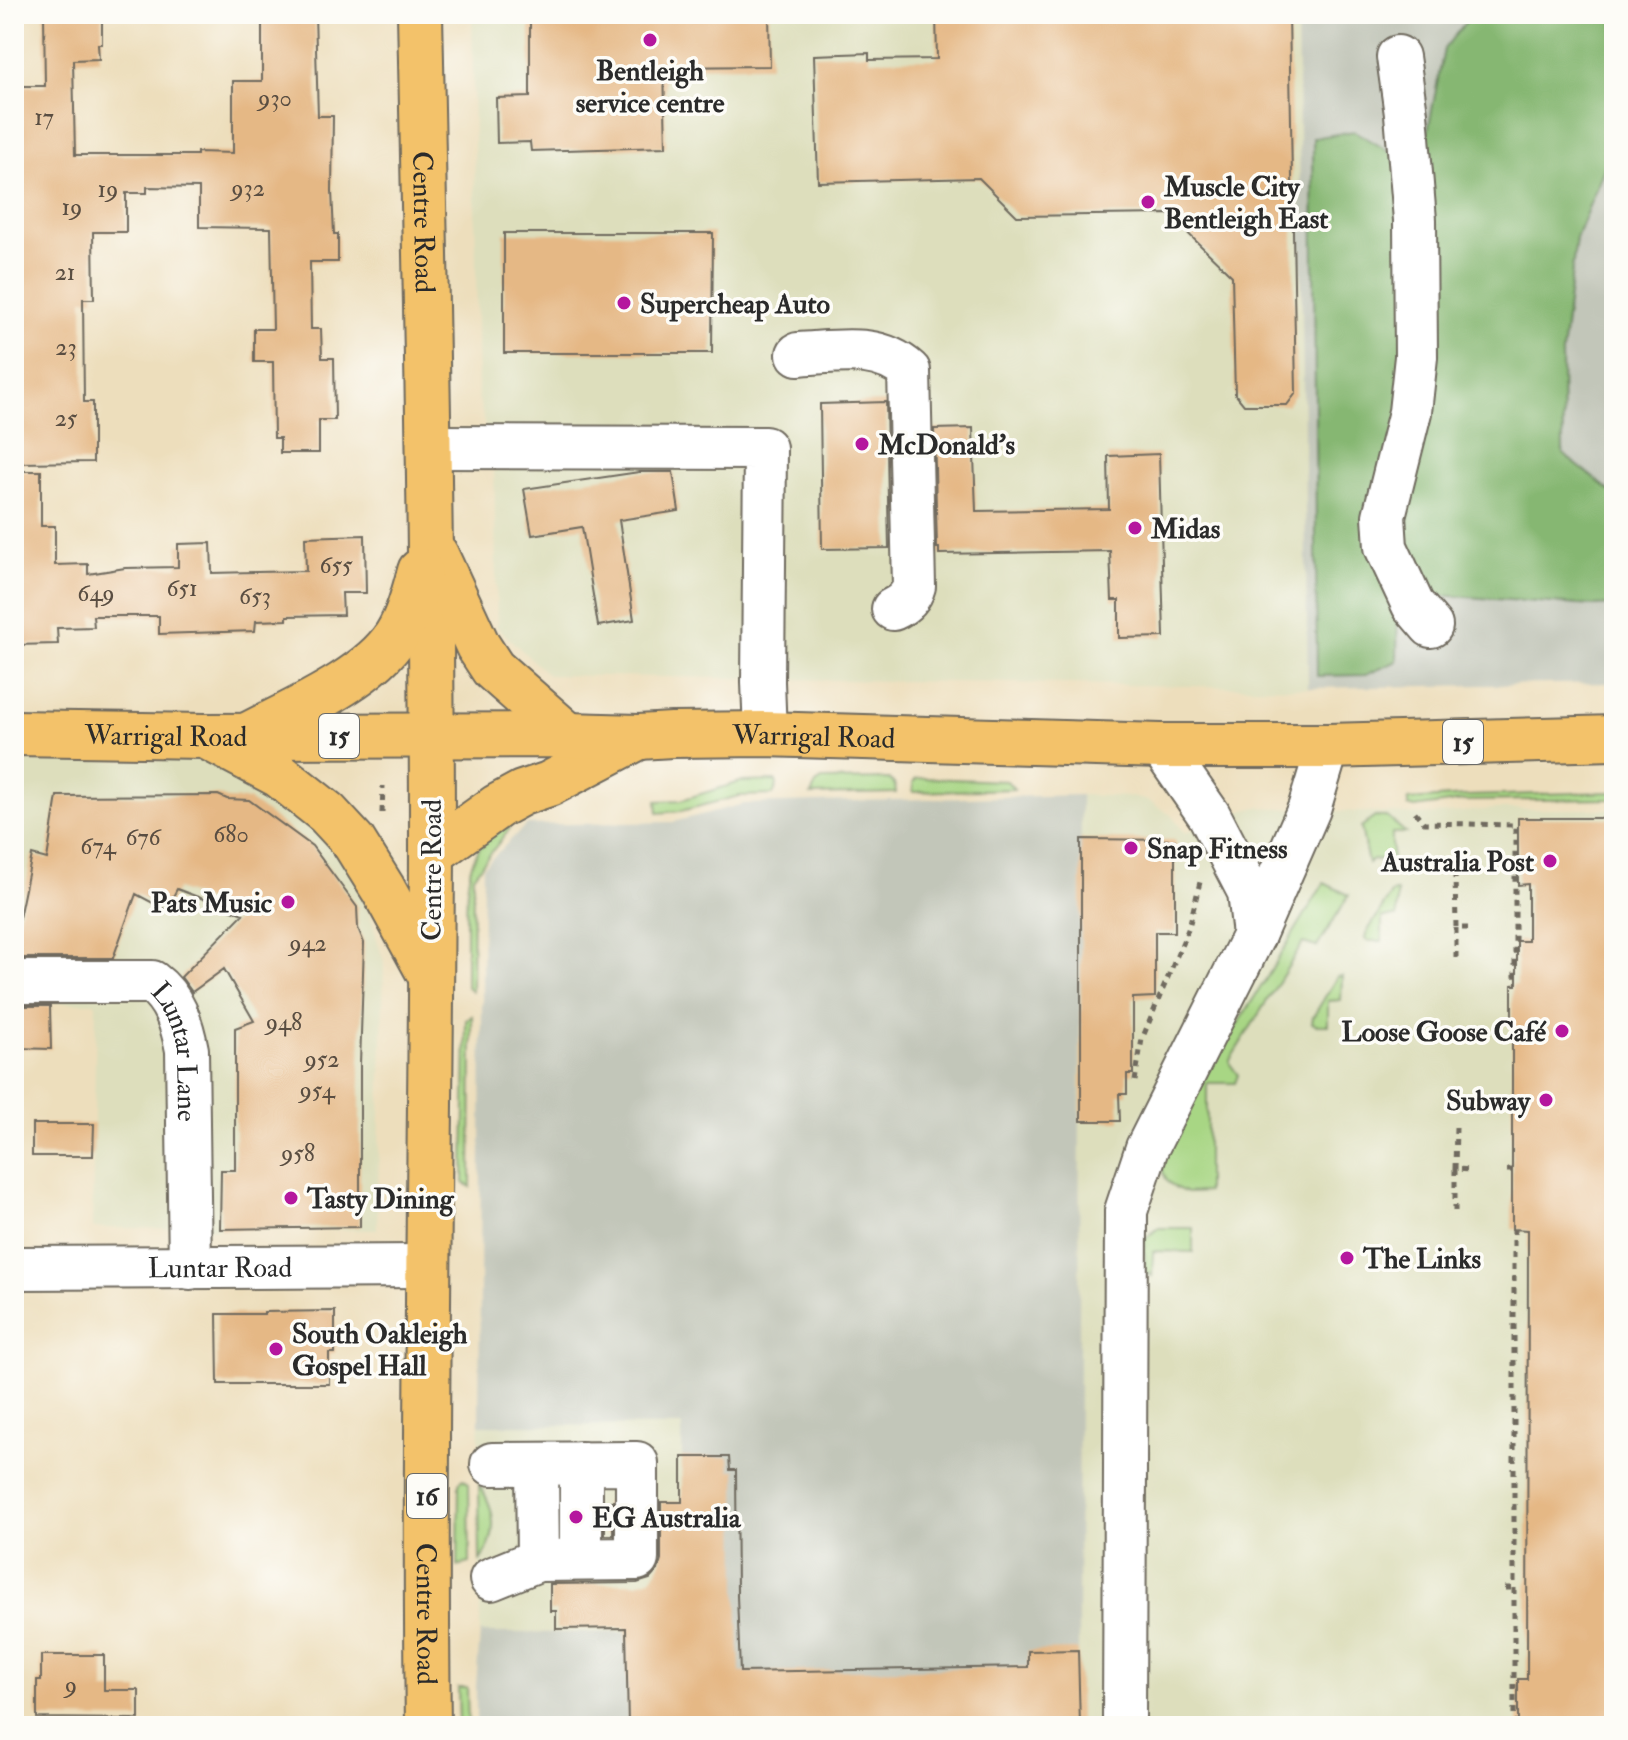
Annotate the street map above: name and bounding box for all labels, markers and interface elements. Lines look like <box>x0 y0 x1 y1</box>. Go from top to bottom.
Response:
marker: Bentleigh service centre <box>641 31 659 49</box>
place label: Bentleigh service centre <box>576 54 725 121</box>
house number: 930 <box>256 83 292 114</box>
house number: 17 <box>34 102 54 133</box>
street label: Centre Road <box>404 151 442 294</box>
place label: Muscle City Bentleigh East <box>1163 170 1328 237</box>
house number: 932 <box>229 173 265 204</box>
house number: 19 <box>98 174 118 205</box>
house number: 19 <box>62 192 82 223</box>
marker: Muscle City Bentleigh East <box>1139 193 1157 211</box>
house number: 21 <box>55 257 75 288</box>
place label: Supercheap Auto <box>640 287 830 322</box>
marker: Supercheap Auto <box>615 294 633 312</box>
house number: 23 <box>55 332 77 363</box>
house number: 25 <box>55 403 78 434</box>
place label: McDonald's <box>877 428 1016 463</box>
marker: McDonald's <box>853 435 871 453</box>
place label: Midas <box>1150 512 1221 547</box>
marker: Midas <box>1126 519 1144 537</box>
house number: 655 <box>319 550 353 581</box>
house number: 651 <box>166 573 198 604</box>
house number: 649 <box>77 578 115 609</box>
house number: 653 <box>239 581 271 612</box>
road number: 15 <box>319 714 359 758</box>
street label: Warrigal Road <box>83 718 248 755</box>
street label: Warrigal Road <box>731 718 896 757</box>
road number: 15 <box>1443 720 1483 764</box>
street label: Centre Road <box>415 799 450 941</box>
house number: 680 <box>213 819 249 850</box>
house number: 676 <box>125 822 163 853</box>
house number: 674 <box>80 831 117 862</box>
place label: Snap Fitness <box>1147 832 1288 867</box>
marker: Snap Fitness <box>1122 839 1140 857</box>
place label: Australia Post <box>1380 845 1534 880</box>
marker: Australia Post <box>1541 852 1559 870</box>
place label: Pats Music <box>151 886 273 921</box>
marker: Pats Music <box>279 893 297 911</box>
house number: 942 <box>287 928 327 959</box>
street label: Luntar Lane <box>143 975 204 1122</box>
house number: 948 <box>264 1007 302 1038</box>
place label: Loose Goose Café <box>1341 1015 1547 1050</box>
marker: Loose Goose Café <box>1553 1022 1571 1040</box>
house number: 952 <box>303 1044 339 1075</box>
house number: 954 <box>297 1075 336 1106</box>
place label: Subway <box>1446 1084 1532 1119</box>
marker: Subway <box>1537 1091 1555 1109</box>
house number: 958 <box>279 1138 315 1169</box>
place label: Tasty Dining <box>306 1182 455 1217</box>
marker: Tasty Dining <box>282 1189 300 1207</box>
place label: The Links <box>1362 1242 1481 1277</box>
marker: The Links <box>1338 1249 1356 1267</box>
street label: Luntar Road <box>148 1251 293 1286</box>
place label: South Oakleigh Gospel Hall <box>292 1317 468 1384</box>
marker: South Oakleigh Gospel Hall <box>267 1340 285 1358</box>
road number: 16 <box>407 1474 447 1518</box>
place label: EG Australia <box>592 1501 742 1536</box>
marker: EG Australia <box>567 1508 585 1526</box>
street label: Centre Road <box>408 1543 444 1685</box>
house number: 9 <box>63 1670 77 1701</box>

